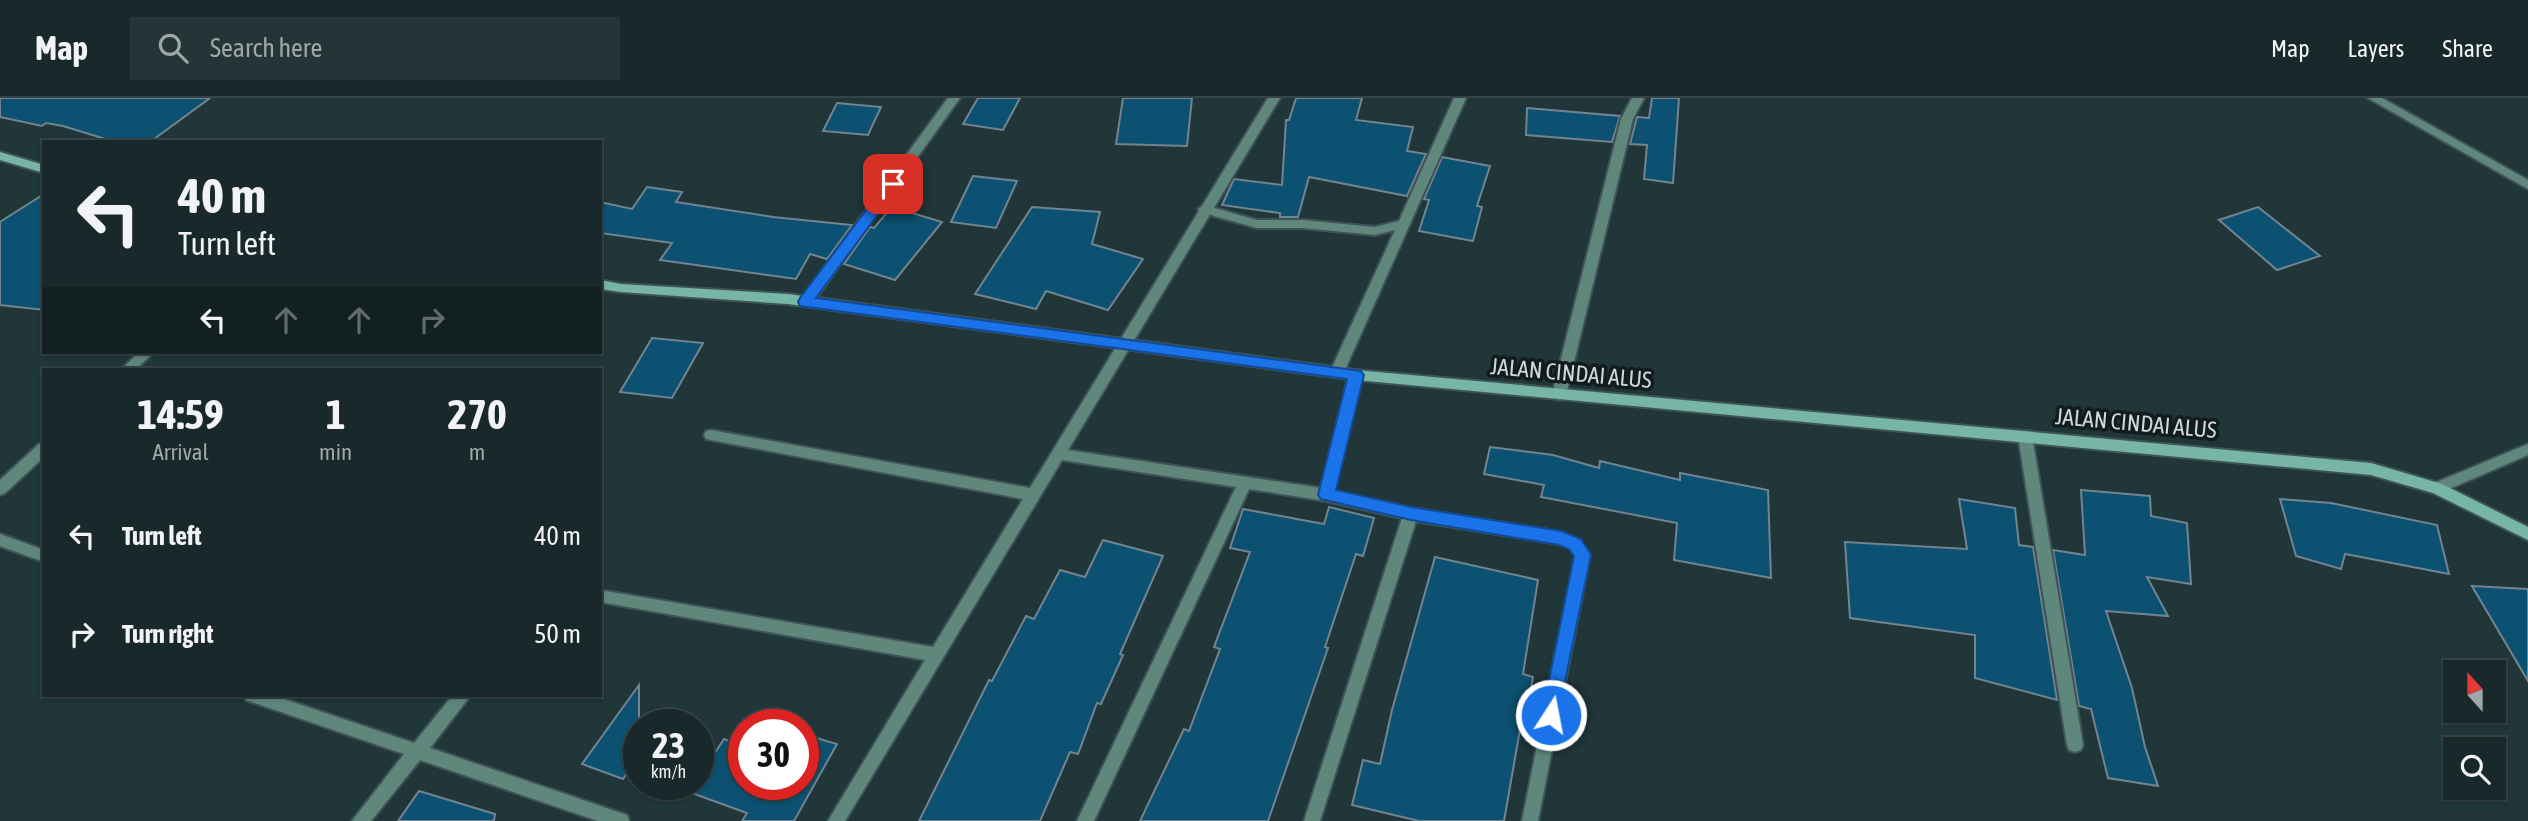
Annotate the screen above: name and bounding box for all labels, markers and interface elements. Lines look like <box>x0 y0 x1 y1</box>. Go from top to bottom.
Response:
search box <box>130 17 620 80</box>
text: Map <box>35 29 88 67</box>
icon: search <box>154 29 192 67</box>
text: Search here <box>210 33 322 63</box>
text: Map <box>2271 35 2310 62</box>
text: Layers <box>2348 35 2404 62</box>
text: Share <box>2442 35 2493 62</box>
pin <box>863 154 923 214</box>
icon: arrive <box>874 165 912 203</box>
text: 40 m <box>178 167 266 223</box>
icon: left <box>63 168 154 259</box>
text: Turn left <box>178 225 276 262</box>
icon: left <box>194 301 232 339</box>
icon: ahead <box>267 301 305 339</box>
icon: ahead <box>340 301 378 339</box>
icon: right <box>413 301 451 339</box>
street label: JALAN CINDAI ALUS <box>1489 353 1653 393</box>
text: 14:59 <box>137 390 224 438</box>
text: 1 <box>326 390 345 438</box>
text: 270 <box>447 390 507 438</box>
street label: JALAN CINDAI ALUS <box>2054 403 2218 443</box>
text: Arrival <box>152 439 209 465</box>
text: min <box>319 439 352 465</box>
text: m <box>469 439 485 465</box>
icon: left <box>63 517 101 555</box>
text: Turn left <box>122 521 202 551</box>
text: 40 m <box>534 521 581 551</box>
icon: right <box>63 615 101 653</box>
text: Turn right <box>122 619 213 649</box>
text: 50 m <box>534 619 581 649</box>
north arrow <box>2443 660 2506 723</box>
map controls <box>2443 660 2506 800</box>
position arrow <box>1514 678 1588 752</box>
speed limit sign: 30 <box>728 709 819 800</box>
text: 23 <box>652 725 685 765</box>
button: search <box>2443 737 2506 800</box>
text: km/h <box>651 761 686 782</box>

